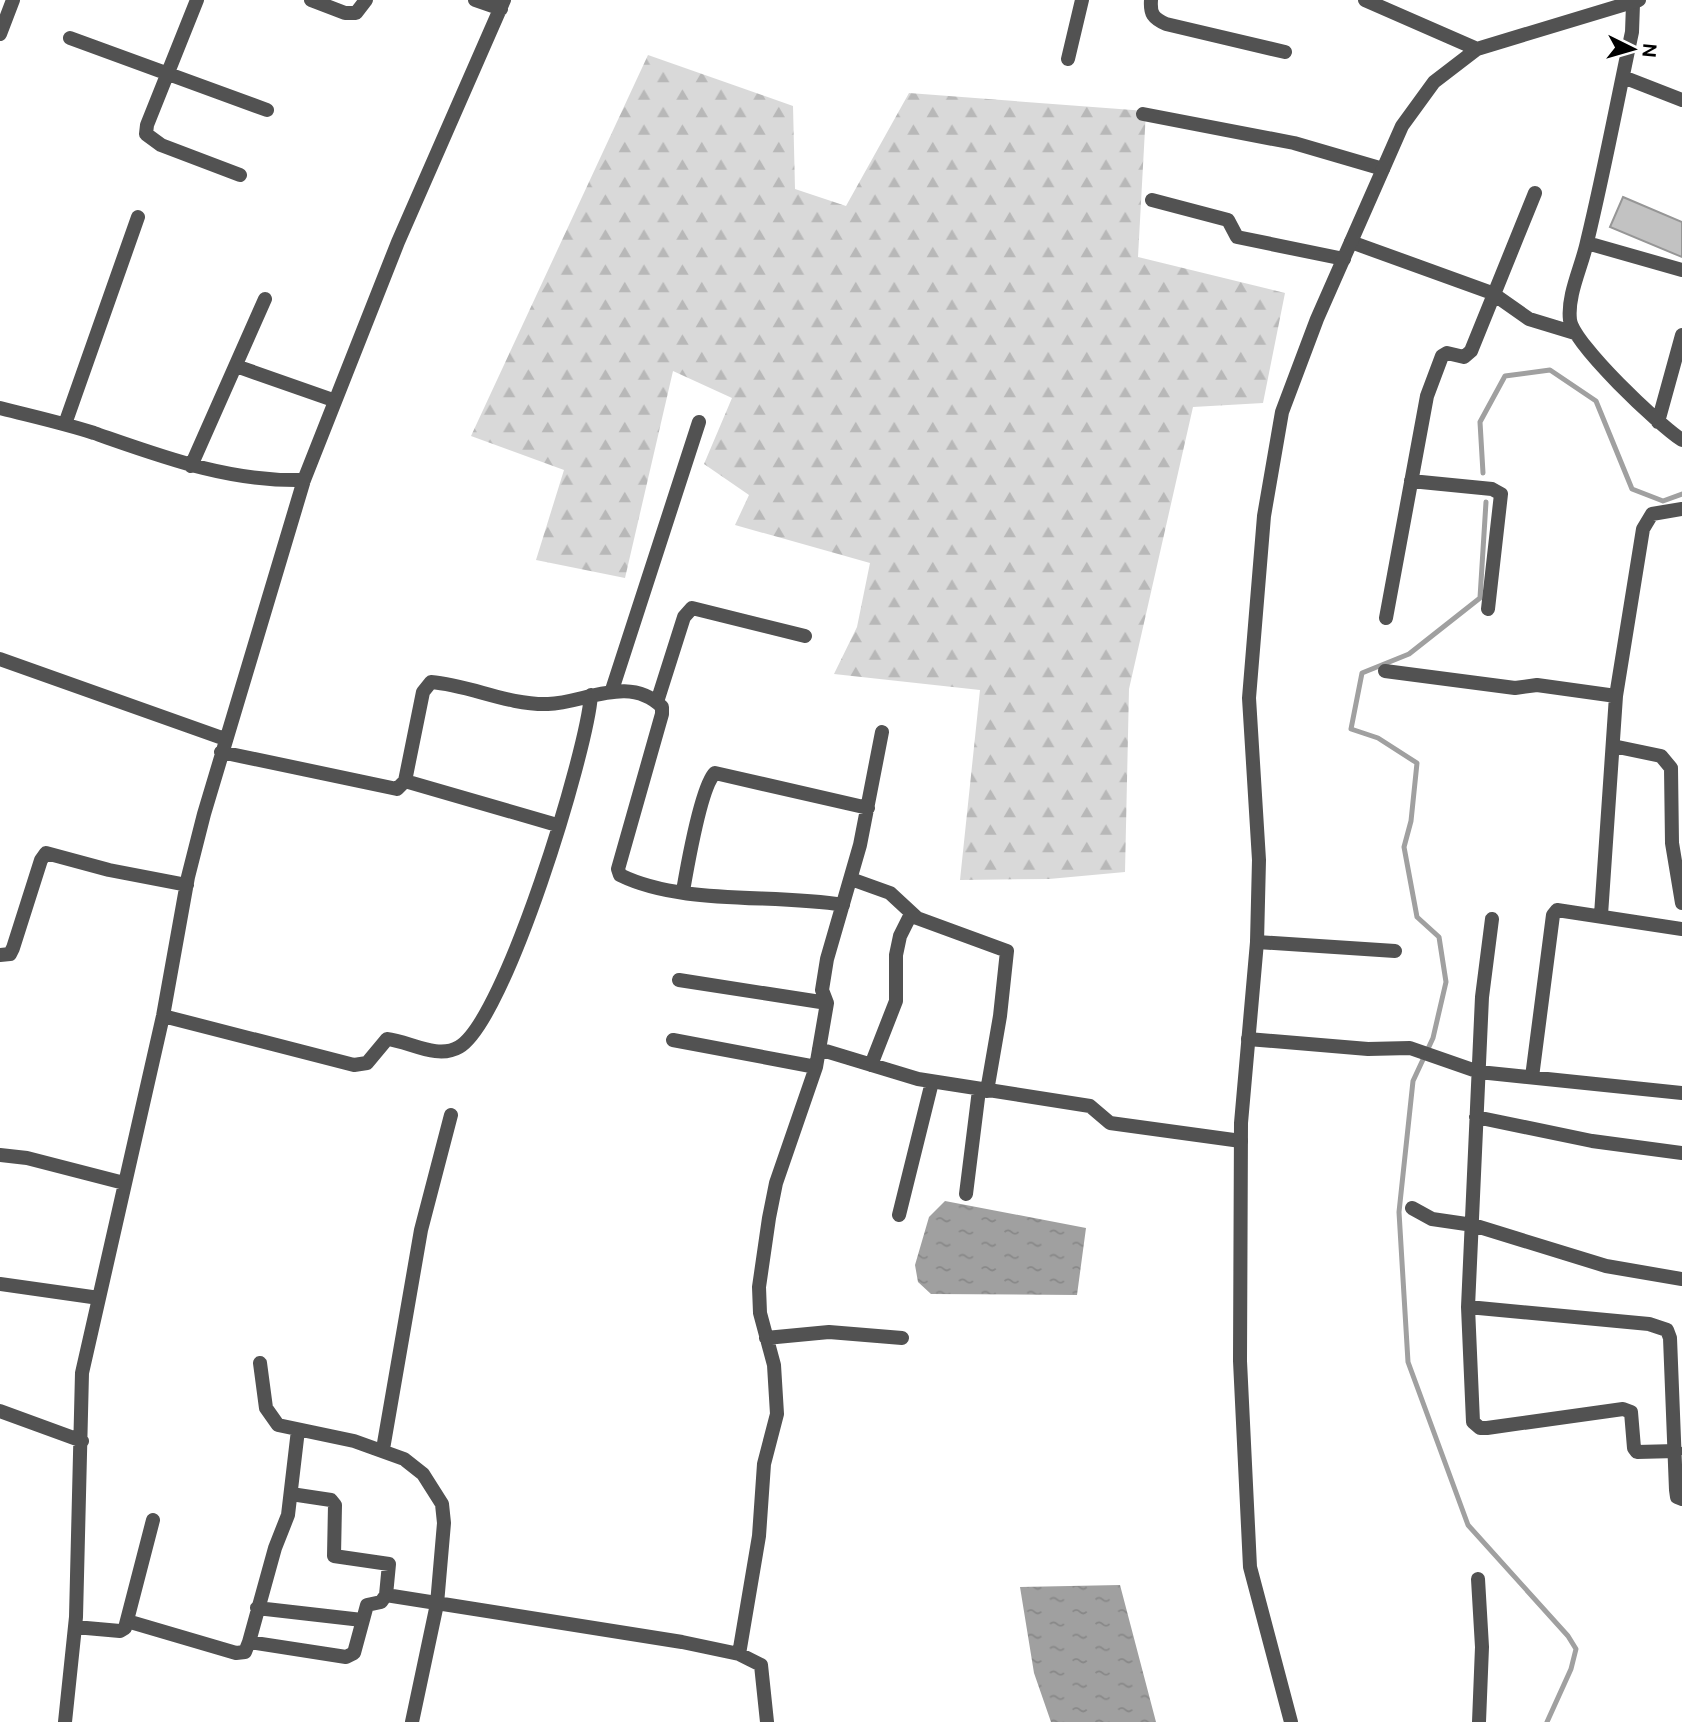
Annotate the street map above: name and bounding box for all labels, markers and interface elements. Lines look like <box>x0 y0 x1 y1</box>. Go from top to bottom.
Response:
north arrow <box>1598 14 1668 84</box>
text: N <box>1636 42 1662 58</box>

